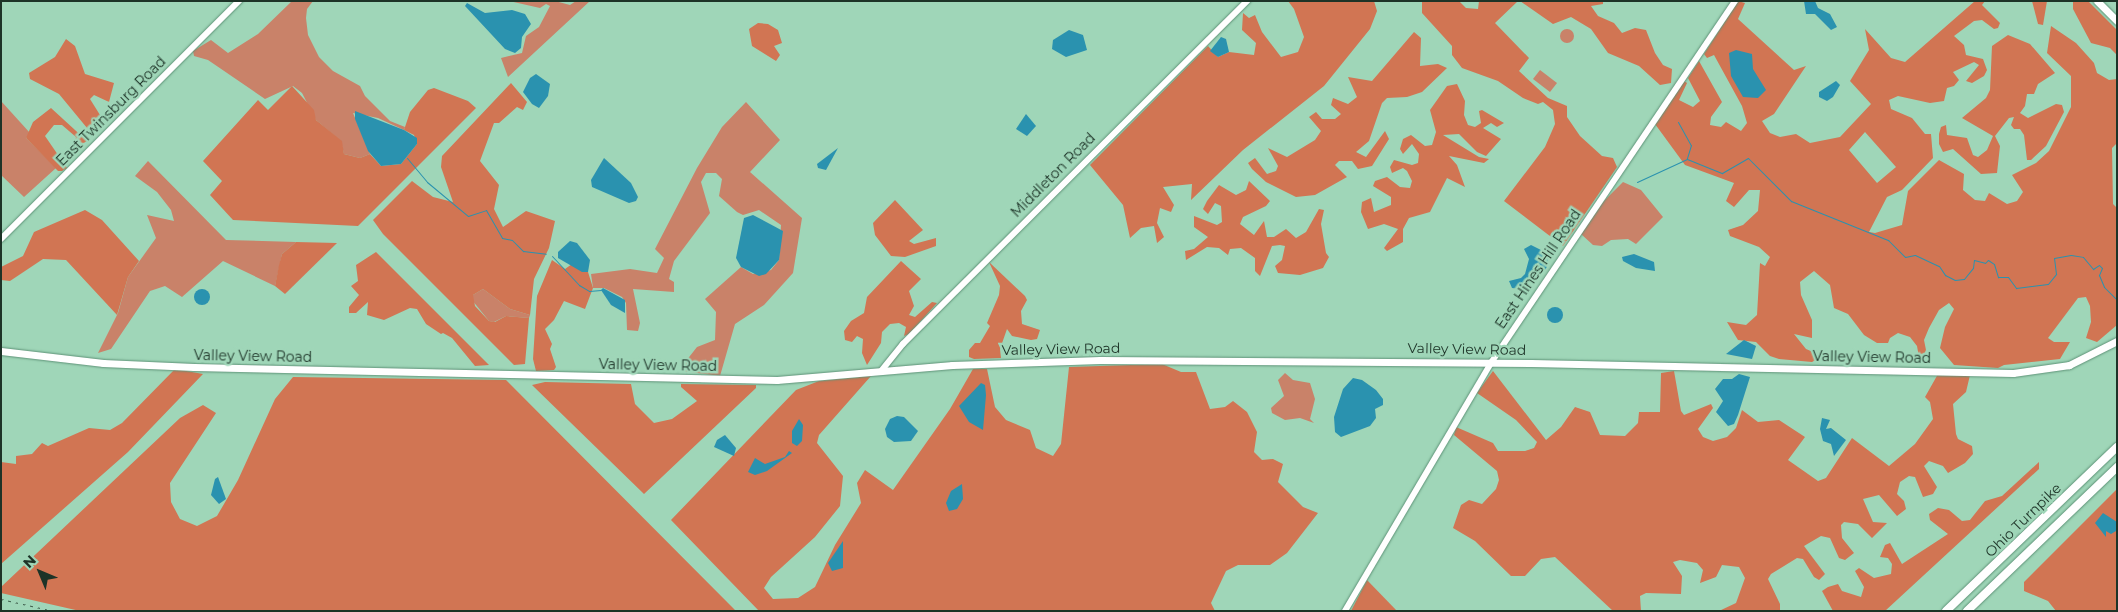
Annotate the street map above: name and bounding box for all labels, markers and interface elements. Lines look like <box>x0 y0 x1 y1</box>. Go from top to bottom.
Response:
street label: East Twinsburg Road <box>53 53 169 169</box>
street label: Middleton Road <box>1007 129 1099 221</box>
street label: East Hines Hill Road <box>1492 206 1584 332</box>
street label: Valley View Road <box>1002 340 1120 358</box>
street label: Valley View Road <box>1408 340 1526 358</box>
street label: Valley View Road <box>194 347 312 365</box>
street label: Valley View Road <box>1813 348 1931 366</box>
street label: Valley View Road <box>599 356 717 374</box>
street label: Ohio Turnpike <box>1981 479 2065 561</box>
north arrow <box>15 547 65 597</box>
text: N <box>19 551 40 572</box>

